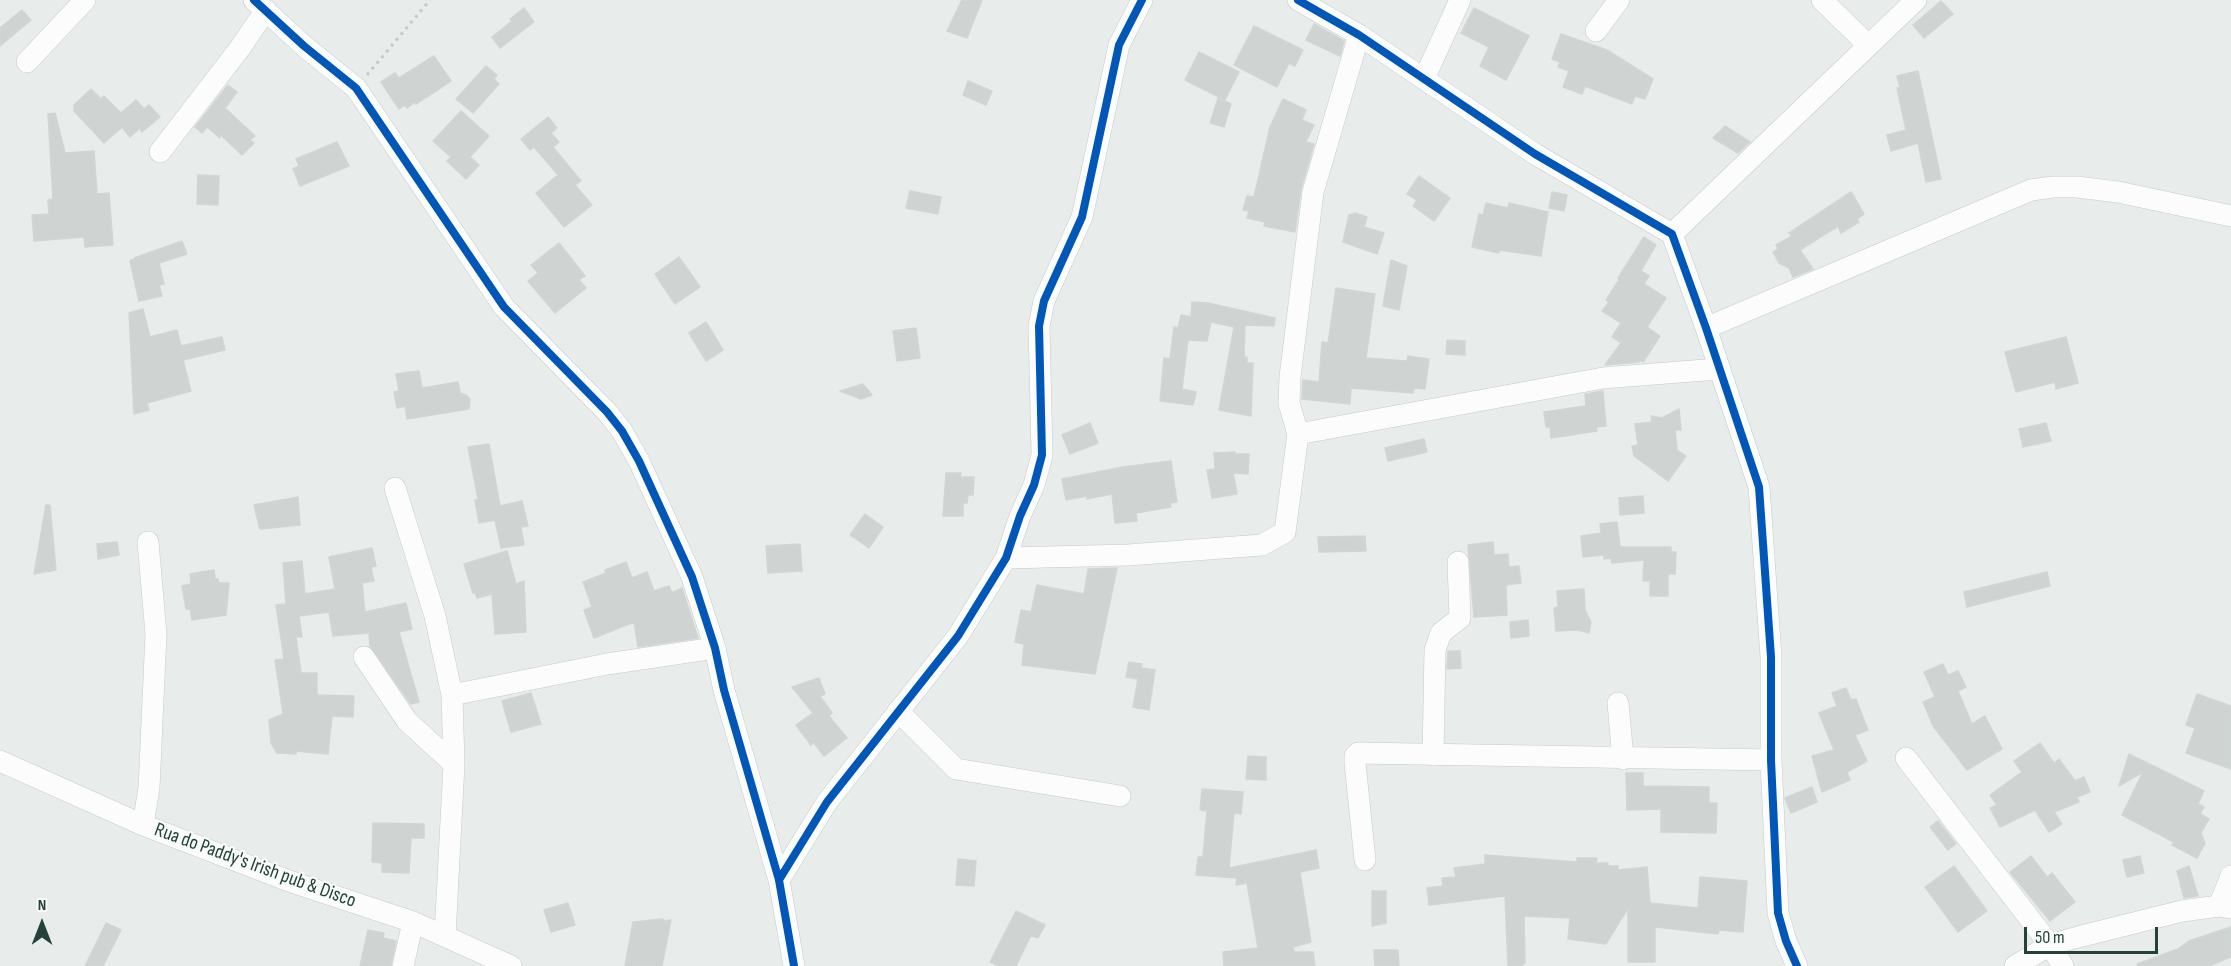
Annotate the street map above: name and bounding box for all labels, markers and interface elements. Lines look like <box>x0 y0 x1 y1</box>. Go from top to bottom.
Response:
street label: Rua do Paddy's Irish pub & Disco <box>151 818 359 914</box>
north arrow <box>12 894 72 954</box>
text: N <box>38 896 46 915</box>
scale bar <box>2027 915 2160 953</box>
text: 50 m <box>2035 927 2065 948</box>

